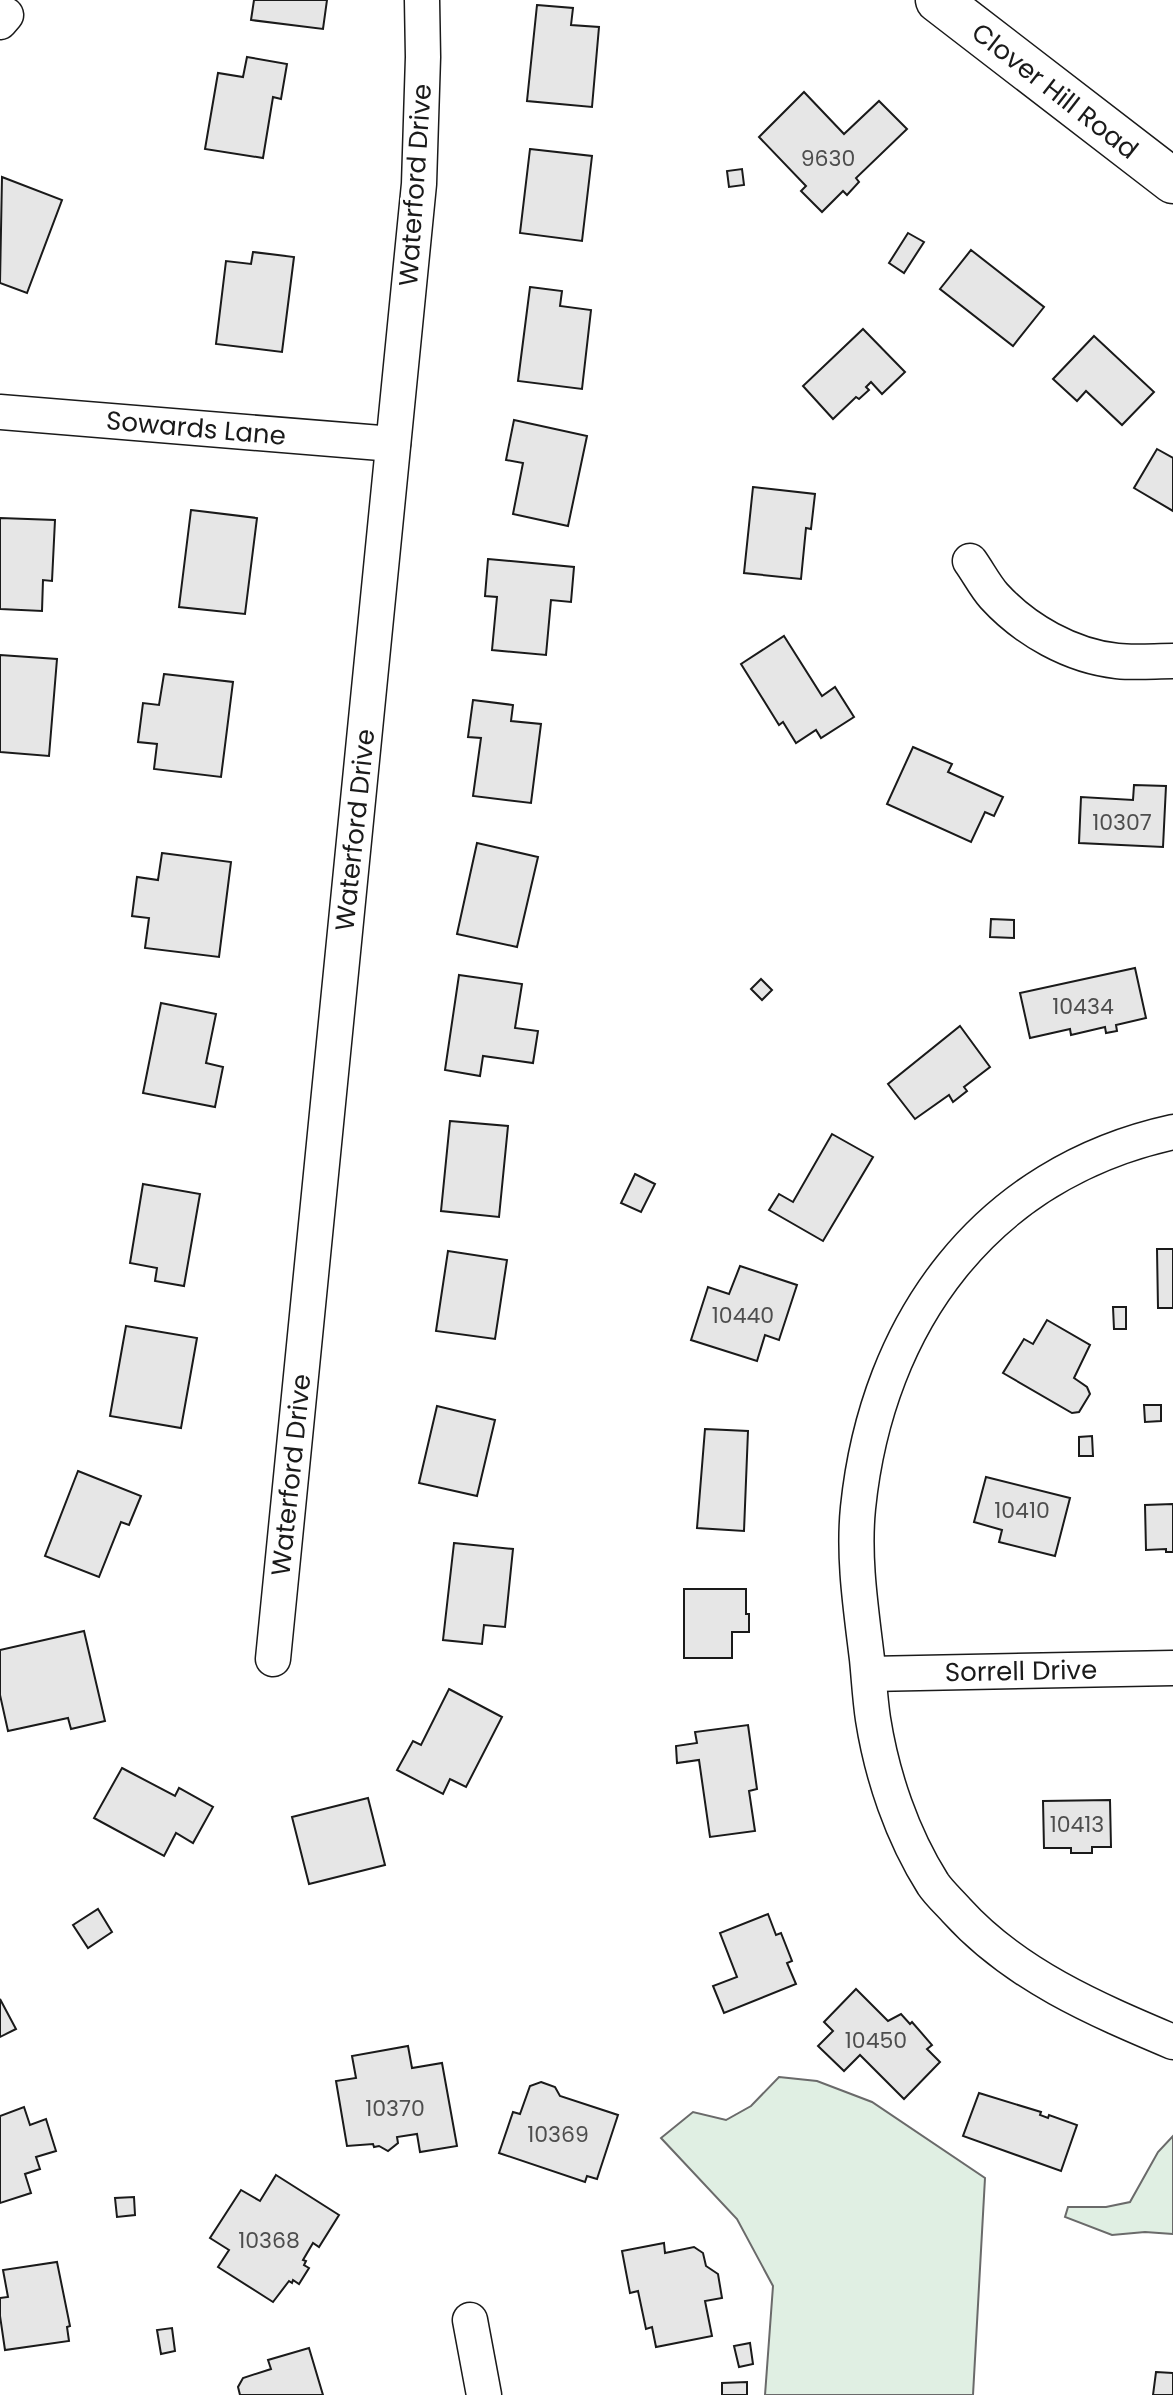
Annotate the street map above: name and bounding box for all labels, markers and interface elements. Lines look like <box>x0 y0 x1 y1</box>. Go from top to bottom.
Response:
street label: Clover Hill Road <box>964 15 1146 167</box>
street label: Waterford Drive <box>390 83 440 287</box>
house number: 9630 <box>801 143 855 174</box>
street label: Sowards Lane <box>105 402 287 454</box>
street label: Waterford Drive <box>326 727 384 933</box>
house number: 10307 <box>1092 807 1152 838</box>
house number: 10434 <box>1052 991 1114 1022</box>
house number: 10440 <box>712 1300 774 1331</box>
street label: Waterford Drive <box>262 1372 320 1578</box>
house number: 10410 <box>994 1495 1050 1526</box>
street label: Sorrell Drive <box>945 1652 1097 1690</box>
house number: 10413 <box>1050 1809 1104 1840</box>
house number: 10450 <box>845 2025 907 2056</box>
house number: 10370 <box>365 2093 425 2124</box>
house number: 10369 <box>527 2119 589 2150</box>
house number: 10368 <box>238 2225 300 2256</box>

